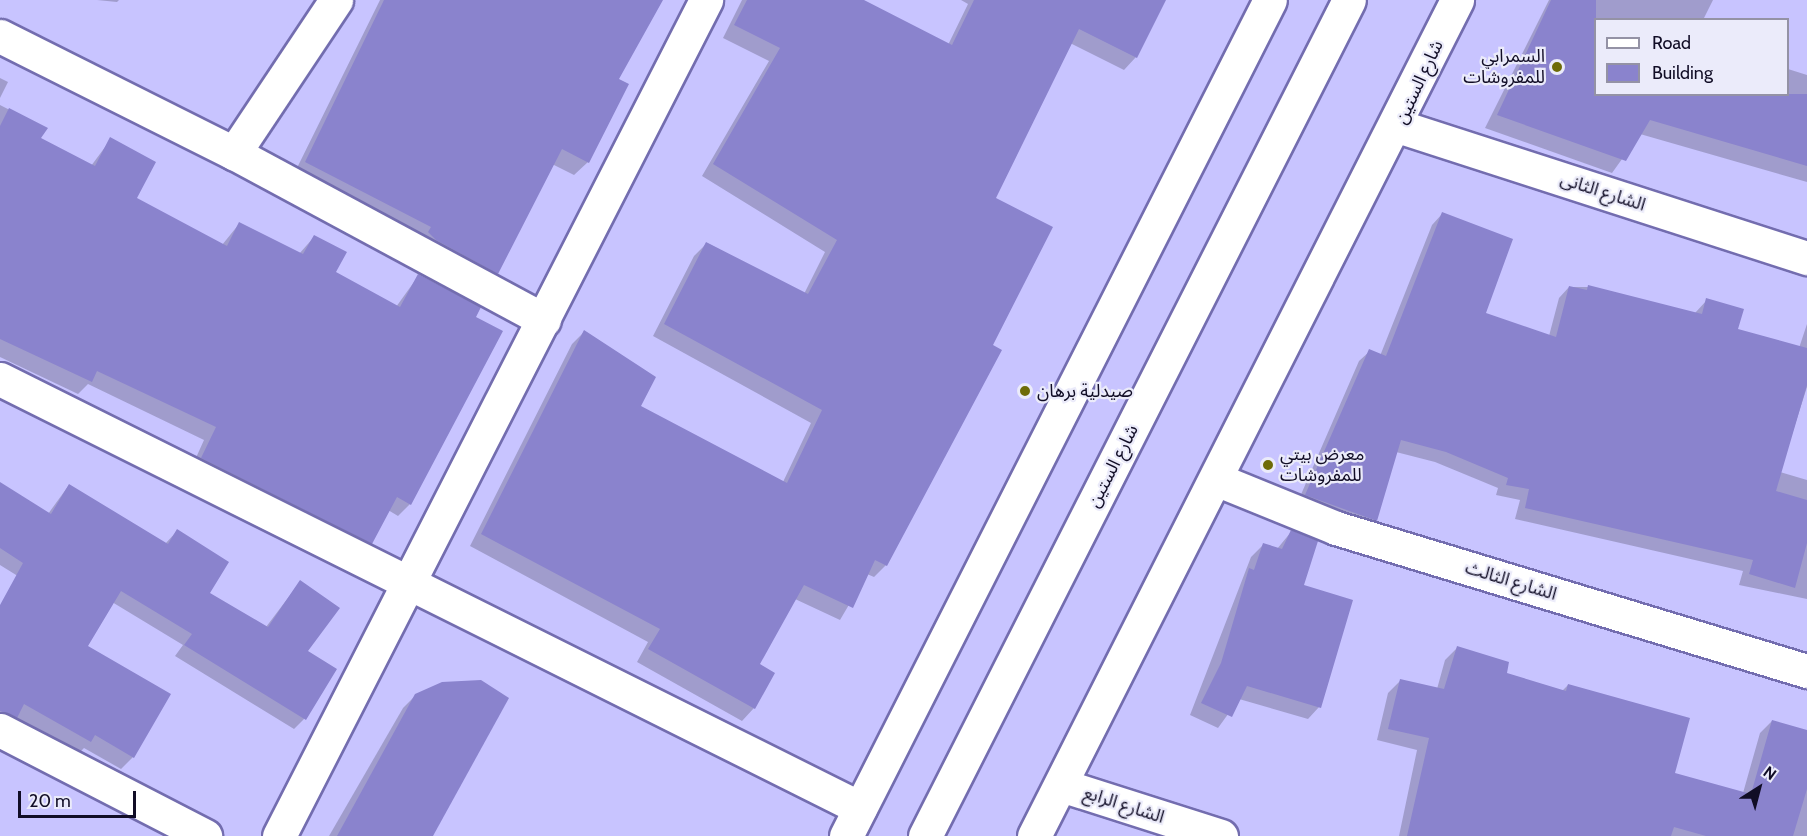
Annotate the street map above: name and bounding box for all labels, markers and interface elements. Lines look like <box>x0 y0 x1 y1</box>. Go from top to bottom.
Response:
legend <box>1594 18 1789 96</box>
text: Road <box>1652 32 1691 54</box>
street label: شارع الستين <box>1390 37 1448 127</box>
place label: السمرابي للمفروشات <box>1463 46 1545 88</box>
marker: السمرابي للمفروشات <box>1550 60 1564 74</box>
text: Building <box>1652 62 1713 84</box>
street label: الشارع الثانى <box>1558 168 1648 216</box>
place label: صيدلية برهان <box>1037 380 1133 402</box>
marker: صيدلية برهان <box>1018 384 1032 398</box>
street label: شارع الستين <box>1083 421 1143 511</box>
place label: معرض بيتي للمفروشات <box>1280 444 1364 486</box>
marker: معرض بيتي للمفروشات <box>1261 458 1275 472</box>
street label: الشارع الثالث <box>1463 557 1559 605</box>
north arrow <box>1729 758 1789 818</box>
text: N <box>1760 762 1780 784</box>
scale bar <box>21 779 140 817</box>
street label: الشارع الرابع <box>1081 782 1167 828</box>
text: 20 m <box>29 790 71 812</box>

